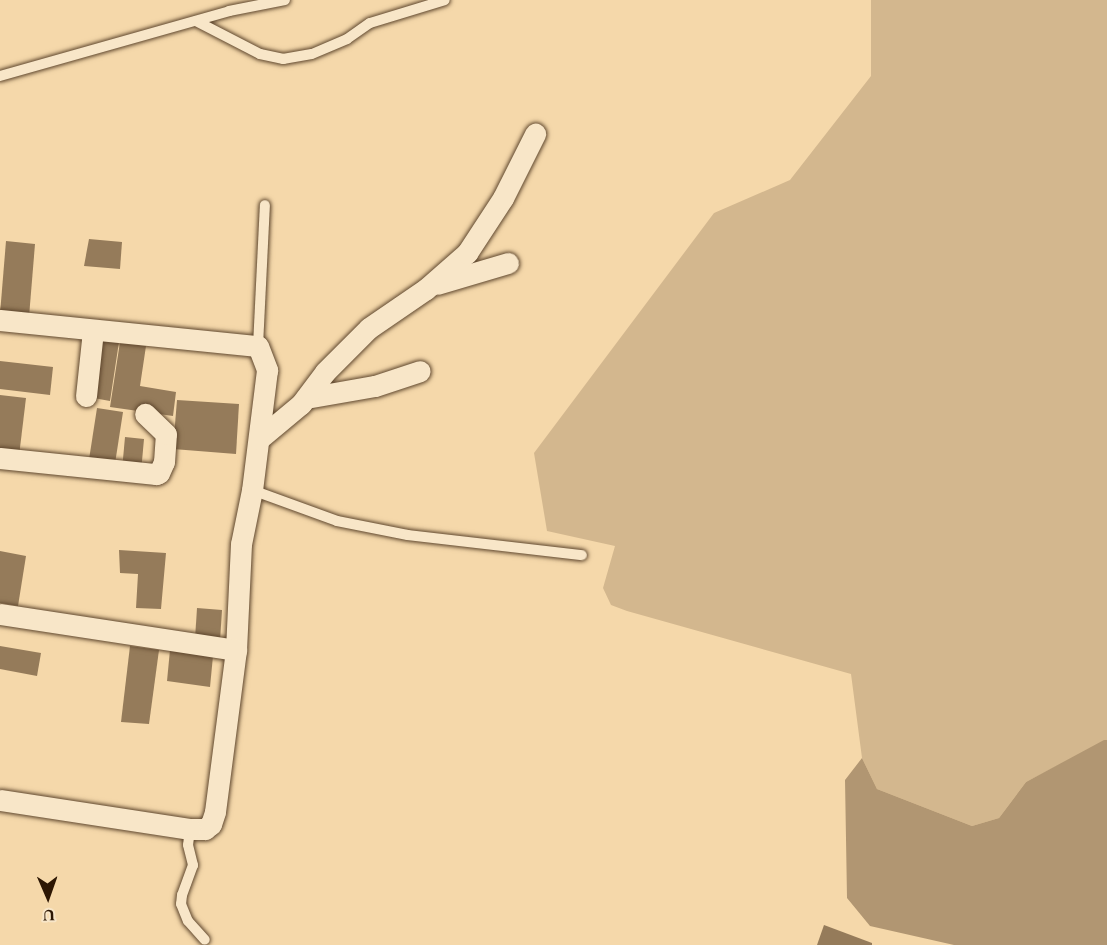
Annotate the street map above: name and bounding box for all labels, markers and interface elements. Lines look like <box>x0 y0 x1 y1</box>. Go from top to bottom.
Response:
north arrow <box>18 867 78 927</box>
text: U <box>42 905 55 926</box>

